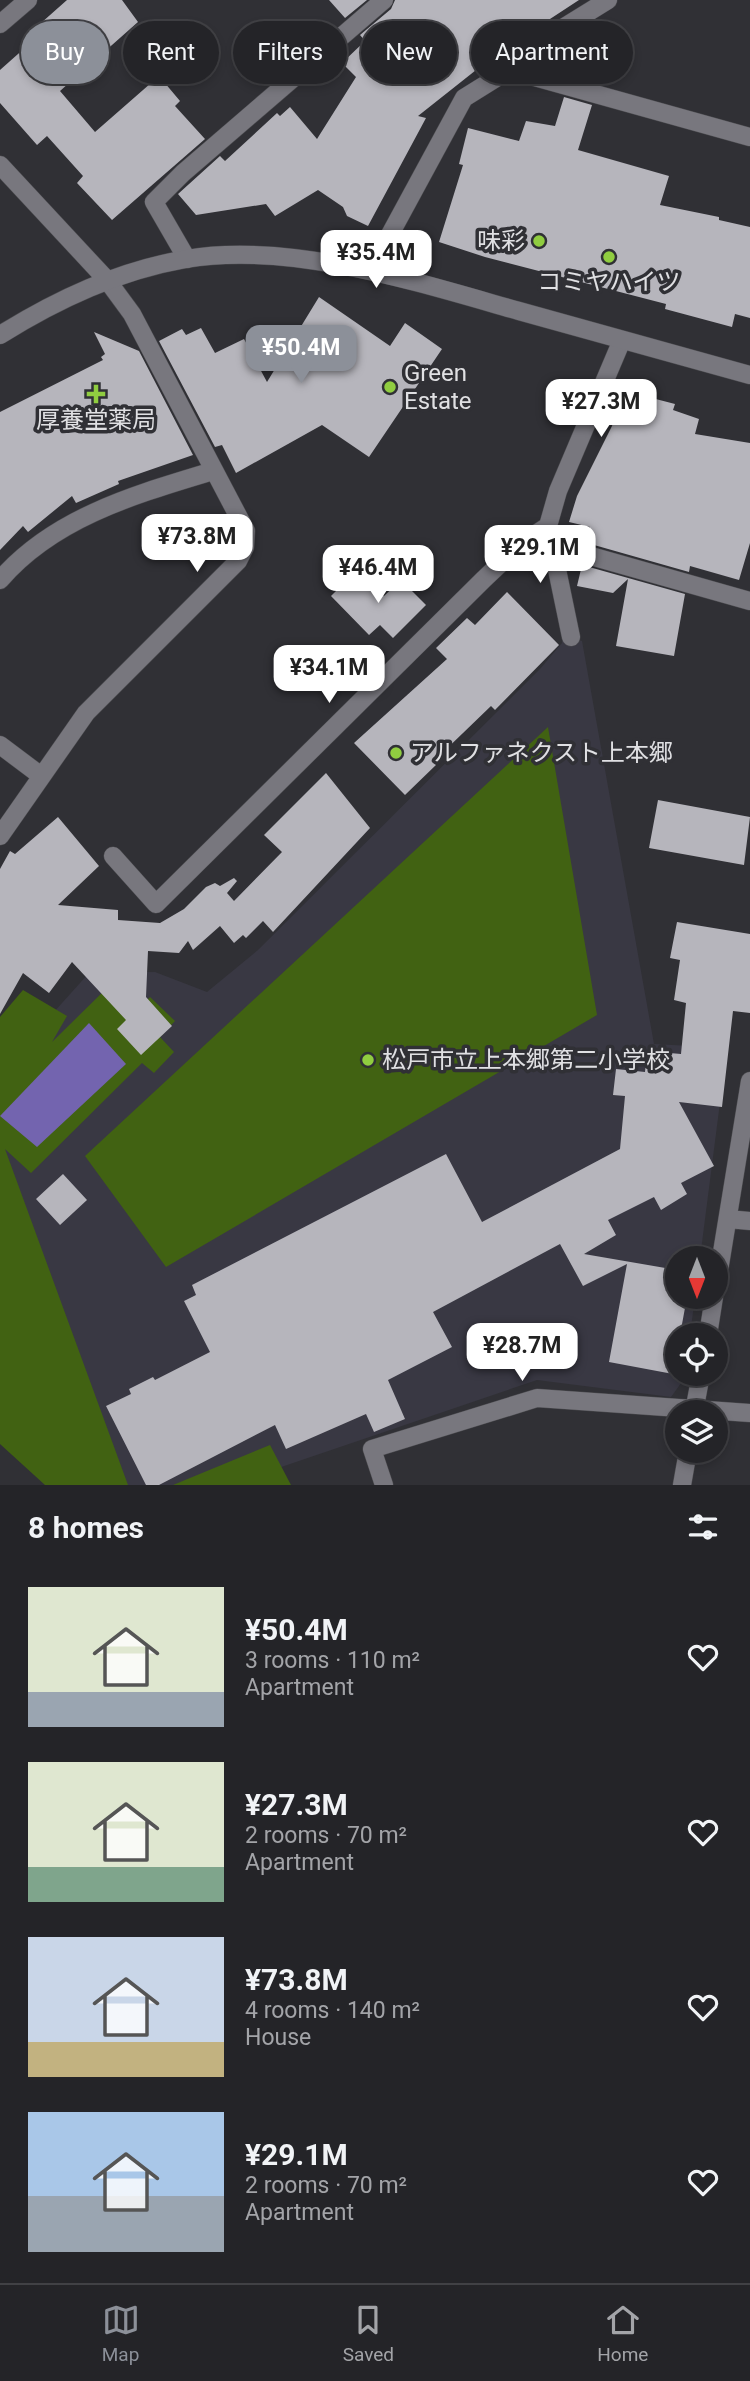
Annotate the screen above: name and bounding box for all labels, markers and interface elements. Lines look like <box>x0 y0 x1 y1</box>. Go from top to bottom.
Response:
chip: Buy <box>21 21 109 84</box>
chip: Rent <box>123 21 219 84</box>
chip: Filters <box>233 21 347 84</box>
chip: New <box>361 21 457 84</box>
chip: Apartment <box>471 21 633 84</box>
place label: 味彩 <box>477 227 525 255</box>
pin: ¥35.4M <box>319 230 433 290</box>
marker: 味彩 <box>531 233 547 249</box>
text: ¥35.4M <box>337 239 415 266</box>
marker: コミヤハイツ <box>601 249 617 265</box>
place label: コミヤハイツ <box>537 268 681 296</box>
pin: ¥50.4M <box>244 326 358 385</box>
text: ¥50.4M <box>262 334 340 361</box>
place label: Green Estate <box>404 359 472 415</box>
marker: Green Estate <box>382 379 398 395</box>
pin: ¥27.3M <box>544 380 658 439</box>
marker: 厚養堂薬局 <box>88 386 104 402</box>
text: ¥27.3M <box>562 388 640 415</box>
place label: 厚養堂薬局 <box>36 406 156 434</box>
pin: ¥73.8M <box>140 514 254 574</box>
text: ¥73.8M <box>158 523 236 550</box>
pin: ¥29.1M <box>483 526 597 585</box>
text: ¥29.1M <box>501 534 579 561</box>
pin: ¥46.4M <box>321 546 435 605</box>
text: ¥46.4M <box>339 554 417 581</box>
pin: ¥34.1M <box>272 646 386 705</box>
text: ¥34.1M <box>290 654 368 681</box>
place label: アルファネクスト上本郷 <box>410 739 673 767</box>
marker: アルファネクスト上本郷 <box>388 745 404 761</box>
place label: 松戸市立上本郷第二小学校 <box>382 1046 670 1074</box>
marker: 松戸市立上本郷第二小学校 <box>360 1052 376 1068</box>
north arrow <box>665 1246 728 1309</box>
map controls <box>665 1246 728 1463</box>
button: locate <box>665 1323 728 1386</box>
pin: ¥28.7M <box>465 1324 579 1383</box>
text: ¥28.7M <box>483 1332 561 1359</box>
button: layers <box>665 1400 728 1463</box>
icon: filters <box>684 1508 722 1546</box>
text: 8 homes <box>28 1510 144 1545</box>
text: ¥50.4M <box>245 1612 348 1647</box>
icon: home <box>84 1615 168 1699</box>
icon: heart <box>684 1638 722 1676</box>
text: 3 rooms · 110 m² <box>245 1647 420 1674</box>
text: Apartment <box>245 1674 354 1701</box>
text: ¥27.3M <box>245 1787 348 1822</box>
icon: home <box>84 1790 168 1874</box>
icon: heart <box>684 1813 722 1851</box>
text: 2 rooms · 70 m² <box>245 1822 407 1849</box>
text: Apartment <box>245 1849 354 1876</box>
text: ¥73.8M <box>245 1962 348 1997</box>
icon: home <box>84 1965 168 2049</box>
icon: heart <box>684 1988 722 2026</box>
text: 4 rooms · 140 m² <box>245 1997 420 2024</box>
text: House <box>245 2024 311 2051</box>
text: ¥29.1M <box>245 2137 348 2172</box>
icon: home <box>84 2140 168 2224</box>
icon: heart <box>684 2163 722 2201</box>
text: 2 rooms · 70 m² <box>245 2172 407 2199</box>
text: Apartment <box>245 2199 354 2226</box>
tab: Map <box>102 2301 140 2366</box>
tab: Saved <box>343 2301 394 2366</box>
tab: Home <box>597 2301 648 2366</box>

